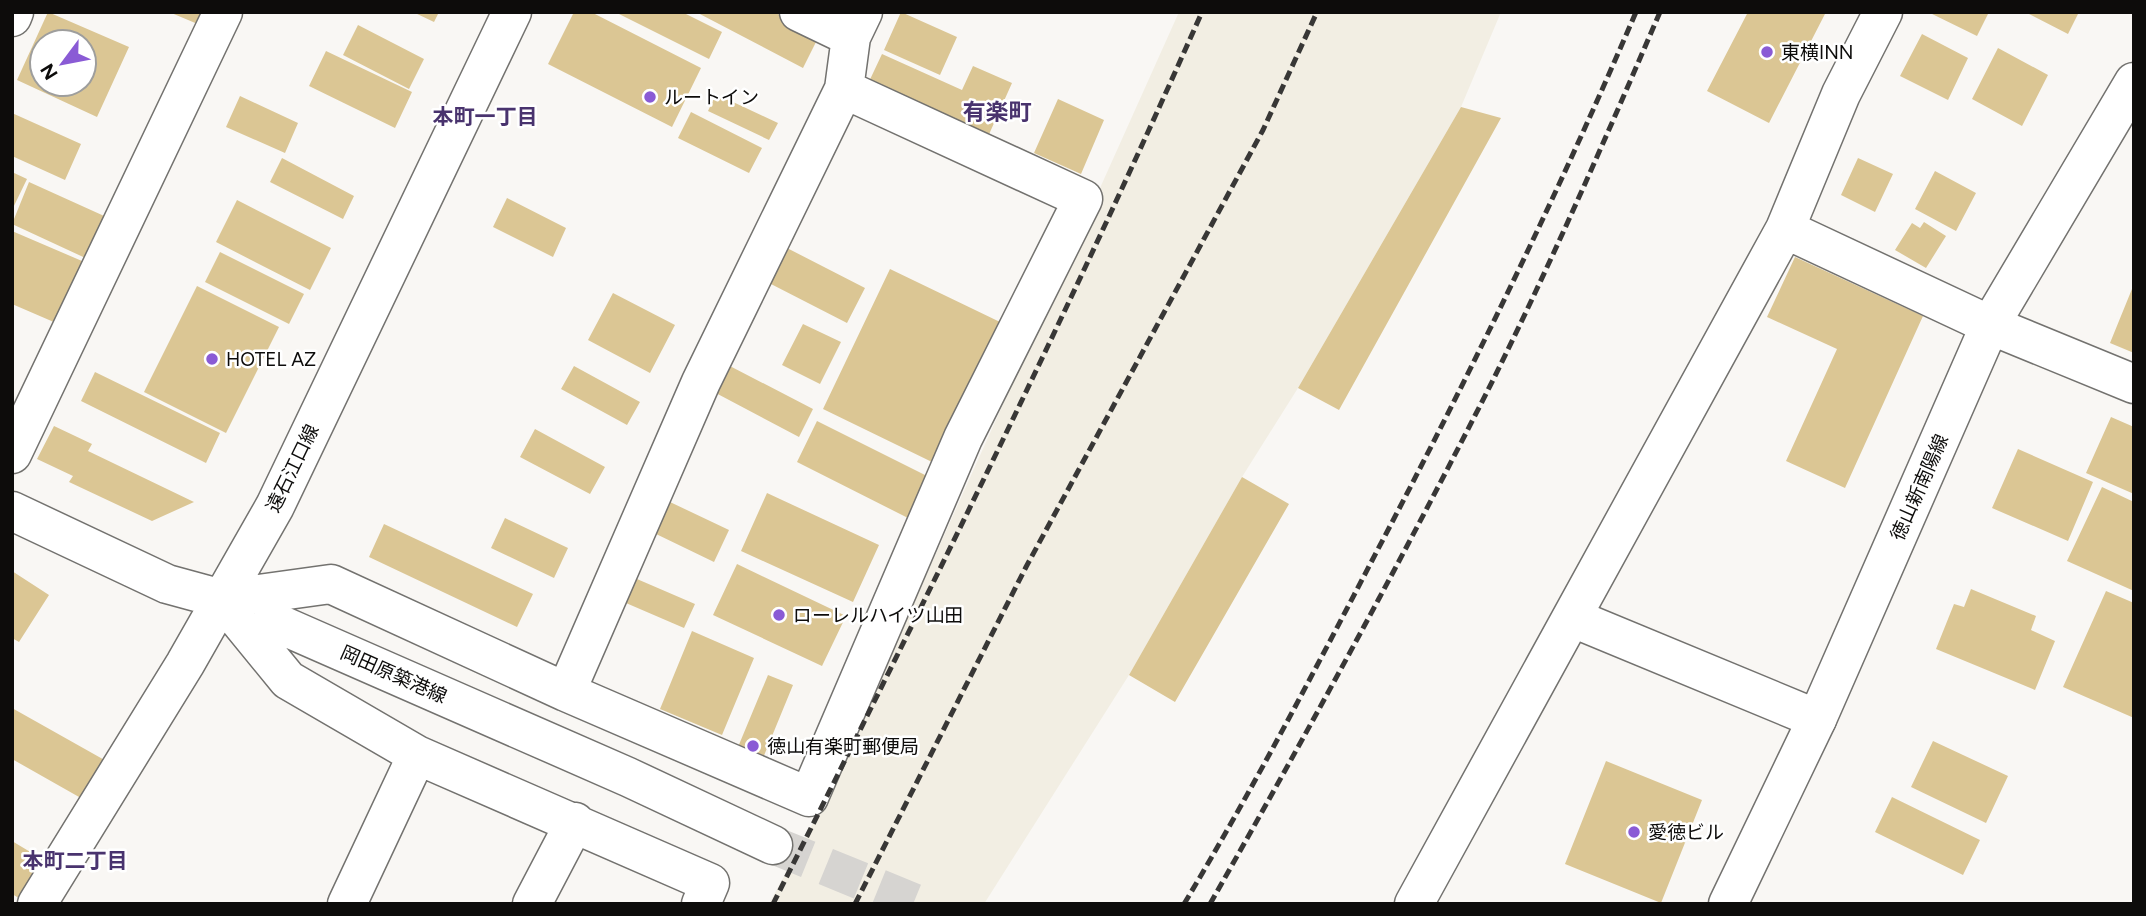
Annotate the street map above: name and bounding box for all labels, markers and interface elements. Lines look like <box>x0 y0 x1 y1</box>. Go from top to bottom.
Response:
north arrow <box>28 28 98 98</box>
place label: 東横INN <box>1781 41 1854 64</box>
marker: 東横INN <box>1759 44 1775 60</box>
text: N <box>35 59 63 84</box>
place label: ルートイン <box>664 86 759 109</box>
marker: ルートイン <box>642 89 658 105</box>
district label: 有楽町 <box>963 98 1032 126</box>
district label: 本町一丁目 <box>433 104 538 129</box>
place label: HOTEL AZ <box>226 348 316 371</box>
marker: HOTEL AZ <box>204 351 220 367</box>
street label: 遠石江口線 <box>261 420 324 516</box>
street label: 徳山新南陽線 <box>1886 430 1953 544</box>
place label: ローレルハイツ山田 <box>793 604 964 627</box>
marker: ローレルハイツ山田 <box>771 607 787 623</box>
street label: 岡田原築港線 <box>337 641 451 708</box>
place label: 徳山有楽町郵便局 <box>767 735 919 758</box>
marker: 徳山有楽町郵便局 <box>745 738 761 754</box>
place label: 愛徳ビル <box>1648 821 1724 844</box>
marker: 愛徳ビル <box>1626 824 1642 840</box>
district label: 本町二丁目 <box>23 848 128 873</box>

